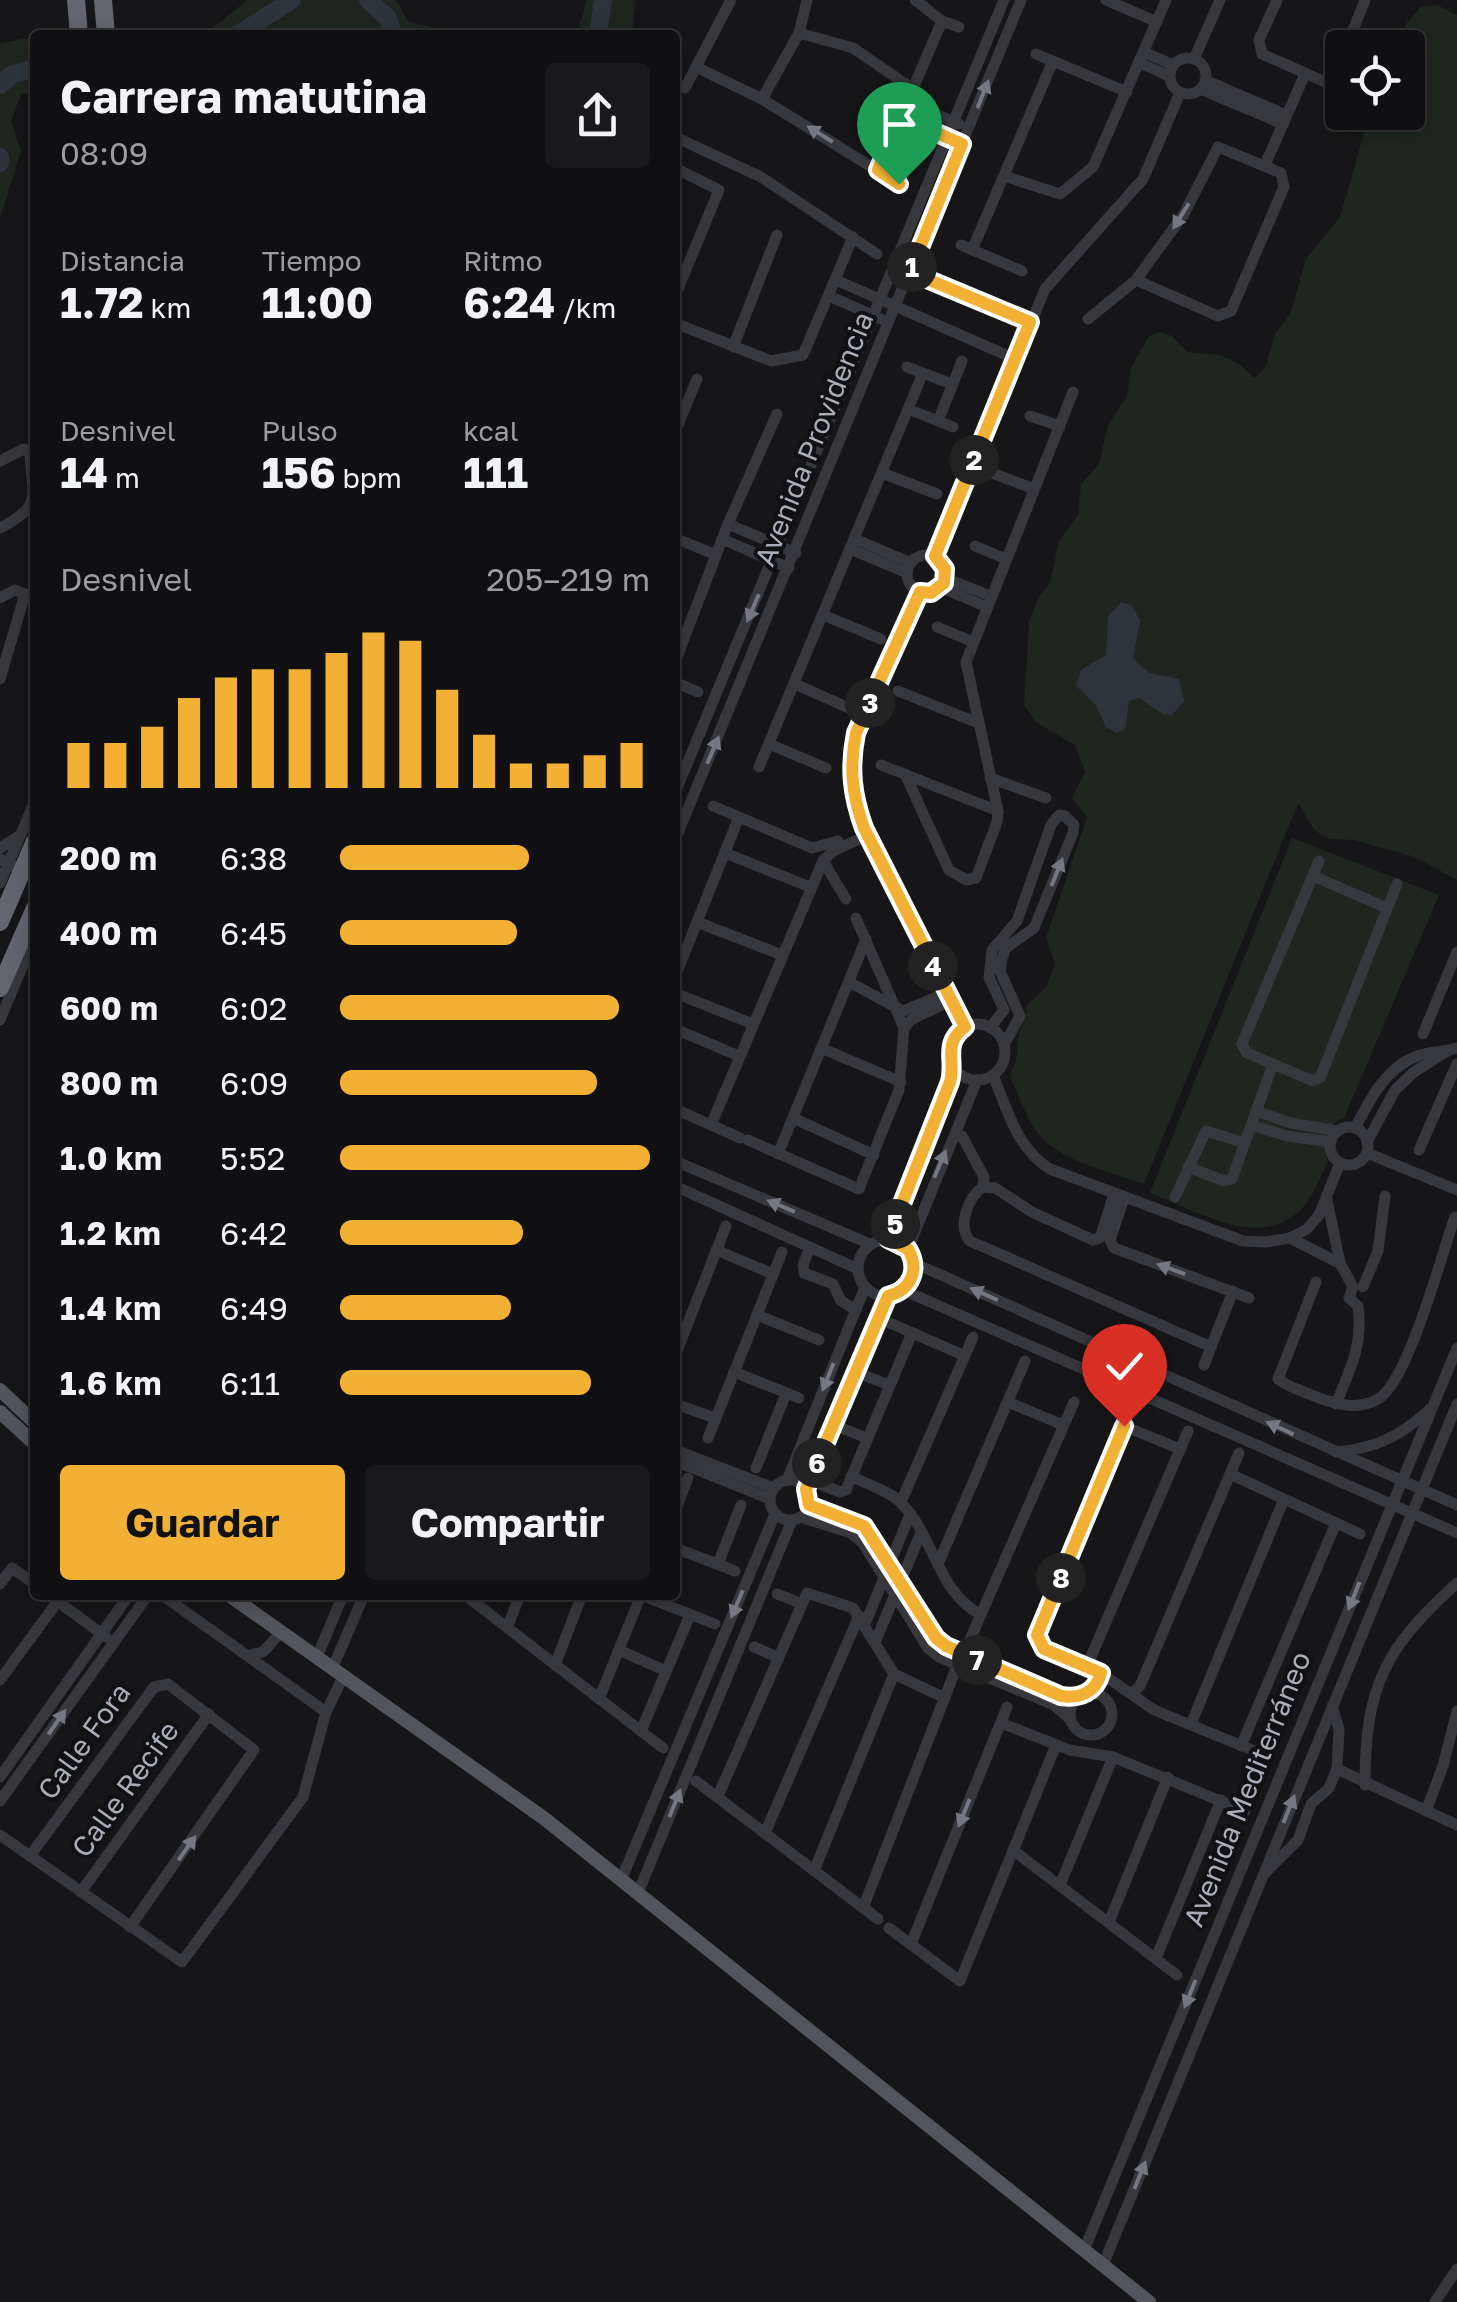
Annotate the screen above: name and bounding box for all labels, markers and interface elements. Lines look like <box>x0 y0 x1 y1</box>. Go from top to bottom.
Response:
map controls <box>1325 30 1425 130</box>
button: locate <box>1325 30 1425 130</box>
button: share <box>545 63 650 168</box>
text: Carrera matutina <box>60 69 427 123</box>
one-way arrow <box>975 79 991 108</box>
pin <box>857 82 942 185</box>
icon: arrive <box>872 97 927 152</box>
one-way arrow <box>806 126 834 144</box>
text: 08:09 <box>60 134 148 172</box>
one-way arrow <box>1173 202 1190 230</box>
pin: 1 <box>887 242 937 292</box>
text: Distancia <box>60 244 185 277</box>
text: Tiempo <box>262 244 362 277</box>
text: Ritmo <box>463 244 543 277</box>
text: 1 <box>905 250 919 283</box>
text: 1.72 <box>60 277 144 327</box>
text: 11:00 <box>262 277 373 327</box>
text: 6:24 <box>463 277 555 327</box>
text: km <box>144 291 191 324</box>
text: /km <box>555 291 616 324</box>
street label: Avenida Providencia <box>748 307 880 571</box>
text: Desnivel <box>60 414 176 447</box>
text: Pulso <box>262 414 338 447</box>
text: kcal <box>463 414 519 447</box>
pin: 2 <box>949 435 999 485</box>
text: 2 <box>965 443 983 476</box>
text: 14 <box>60 447 108 497</box>
text: 156 <box>262 447 336 497</box>
text: 111 <box>463 447 528 497</box>
text: m <box>108 461 140 494</box>
text: bpm <box>336 461 402 494</box>
text: Desnivel <box>60 560 192 598</box>
text: 205–219 m <box>486 560 650 598</box>
one-way arrow <box>745 593 761 622</box>
pin: 3 <box>845 678 895 728</box>
text: 3 <box>861 686 879 719</box>
one-way arrow <box>705 735 721 765</box>
text: 200 m <box>60 839 157 877</box>
text: 6:38 <box>220 839 287 877</box>
one-way arrow <box>1050 856 1066 886</box>
text: 400 m <box>60 914 158 952</box>
text: 6:45 <box>220 914 287 952</box>
pin: 4 <box>908 941 958 991</box>
text: 4 <box>924 949 942 982</box>
text: 600 m <box>60 989 158 1027</box>
text: 6:02 <box>220 989 287 1027</box>
text: 800 m <box>60 1064 158 1102</box>
text: 6:09 <box>220 1064 288 1102</box>
text: 1.0 km <box>60 1139 162 1177</box>
text: 5:52 <box>220 1139 285 1177</box>
one-way arrow <box>933 1149 949 1179</box>
one-way arrow <box>766 1197 796 1213</box>
pin: 5 <box>870 1199 920 1249</box>
text: 5 <box>886 1207 904 1240</box>
text: 1.2 km <box>60 1214 161 1252</box>
text: 6:42 <box>220 1214 287 1252</box>
one-way arrow <box>1156 1261 1186 1276</box>
one-way arrow <box>969 1286 998 1303</box>
text: 1.4 km <box>60 1289 161 1327</box>
text: 6:49 <box>220 1289 288 1327</box>
pin <box>1082 1324 1167 1427</box>
icon: check <box>1097 1339 1152 1394</box>
one-way arrow <box>820 1362 836 1392</box>
text: 1.6 km <box>60 1364 162 1402</box>
text: 6:11 <box>220 1364 280 1402</box>
one-way arrow <box>1265 1419 1294 1436</box>
pin: 6 <box>792 1438 842 1488</box>
text: 6 <box>808 1446 826 1479</box>
button: Guardar <box>60 1465 345 1580</box>
button: Compartir <box>365 1465 650 1580</box>
pin: 8 <box>1036 1553 1086 1603</box>
text: 8 <box>1052 1561 1070 1594</box>
one-way arrow <box>1346 1581 1362 1611</box>
one-way arrow <box>729 1589 745 1618</box>
pin: 7 <box>952 1635 1002 1685</box>
text: 7 <box>969 1643 985 1676</box>
street label: Avenida Mediterráneo <box>1176 1647 1317 1931</box>
street label: Calle Fora <box>30 1676 137 1805</box>
one-way arrow <box>46 1709 66 1735</box>
street label: Calle Recife <box>64 1714 185 1863</box>
one-way arrow <box>667 1788 683 1817</box>
one-way arrow <box>1282 1794 1298 1824</box>
one-way arrow <box>956 1798 972 1828</box>
one-way arrow <box>177 1835 196 1861</box>
one-way arrow <box>1181 1979 1197 2009</box>
one-way arrow <box>1132 2160 1148 2189</box>

